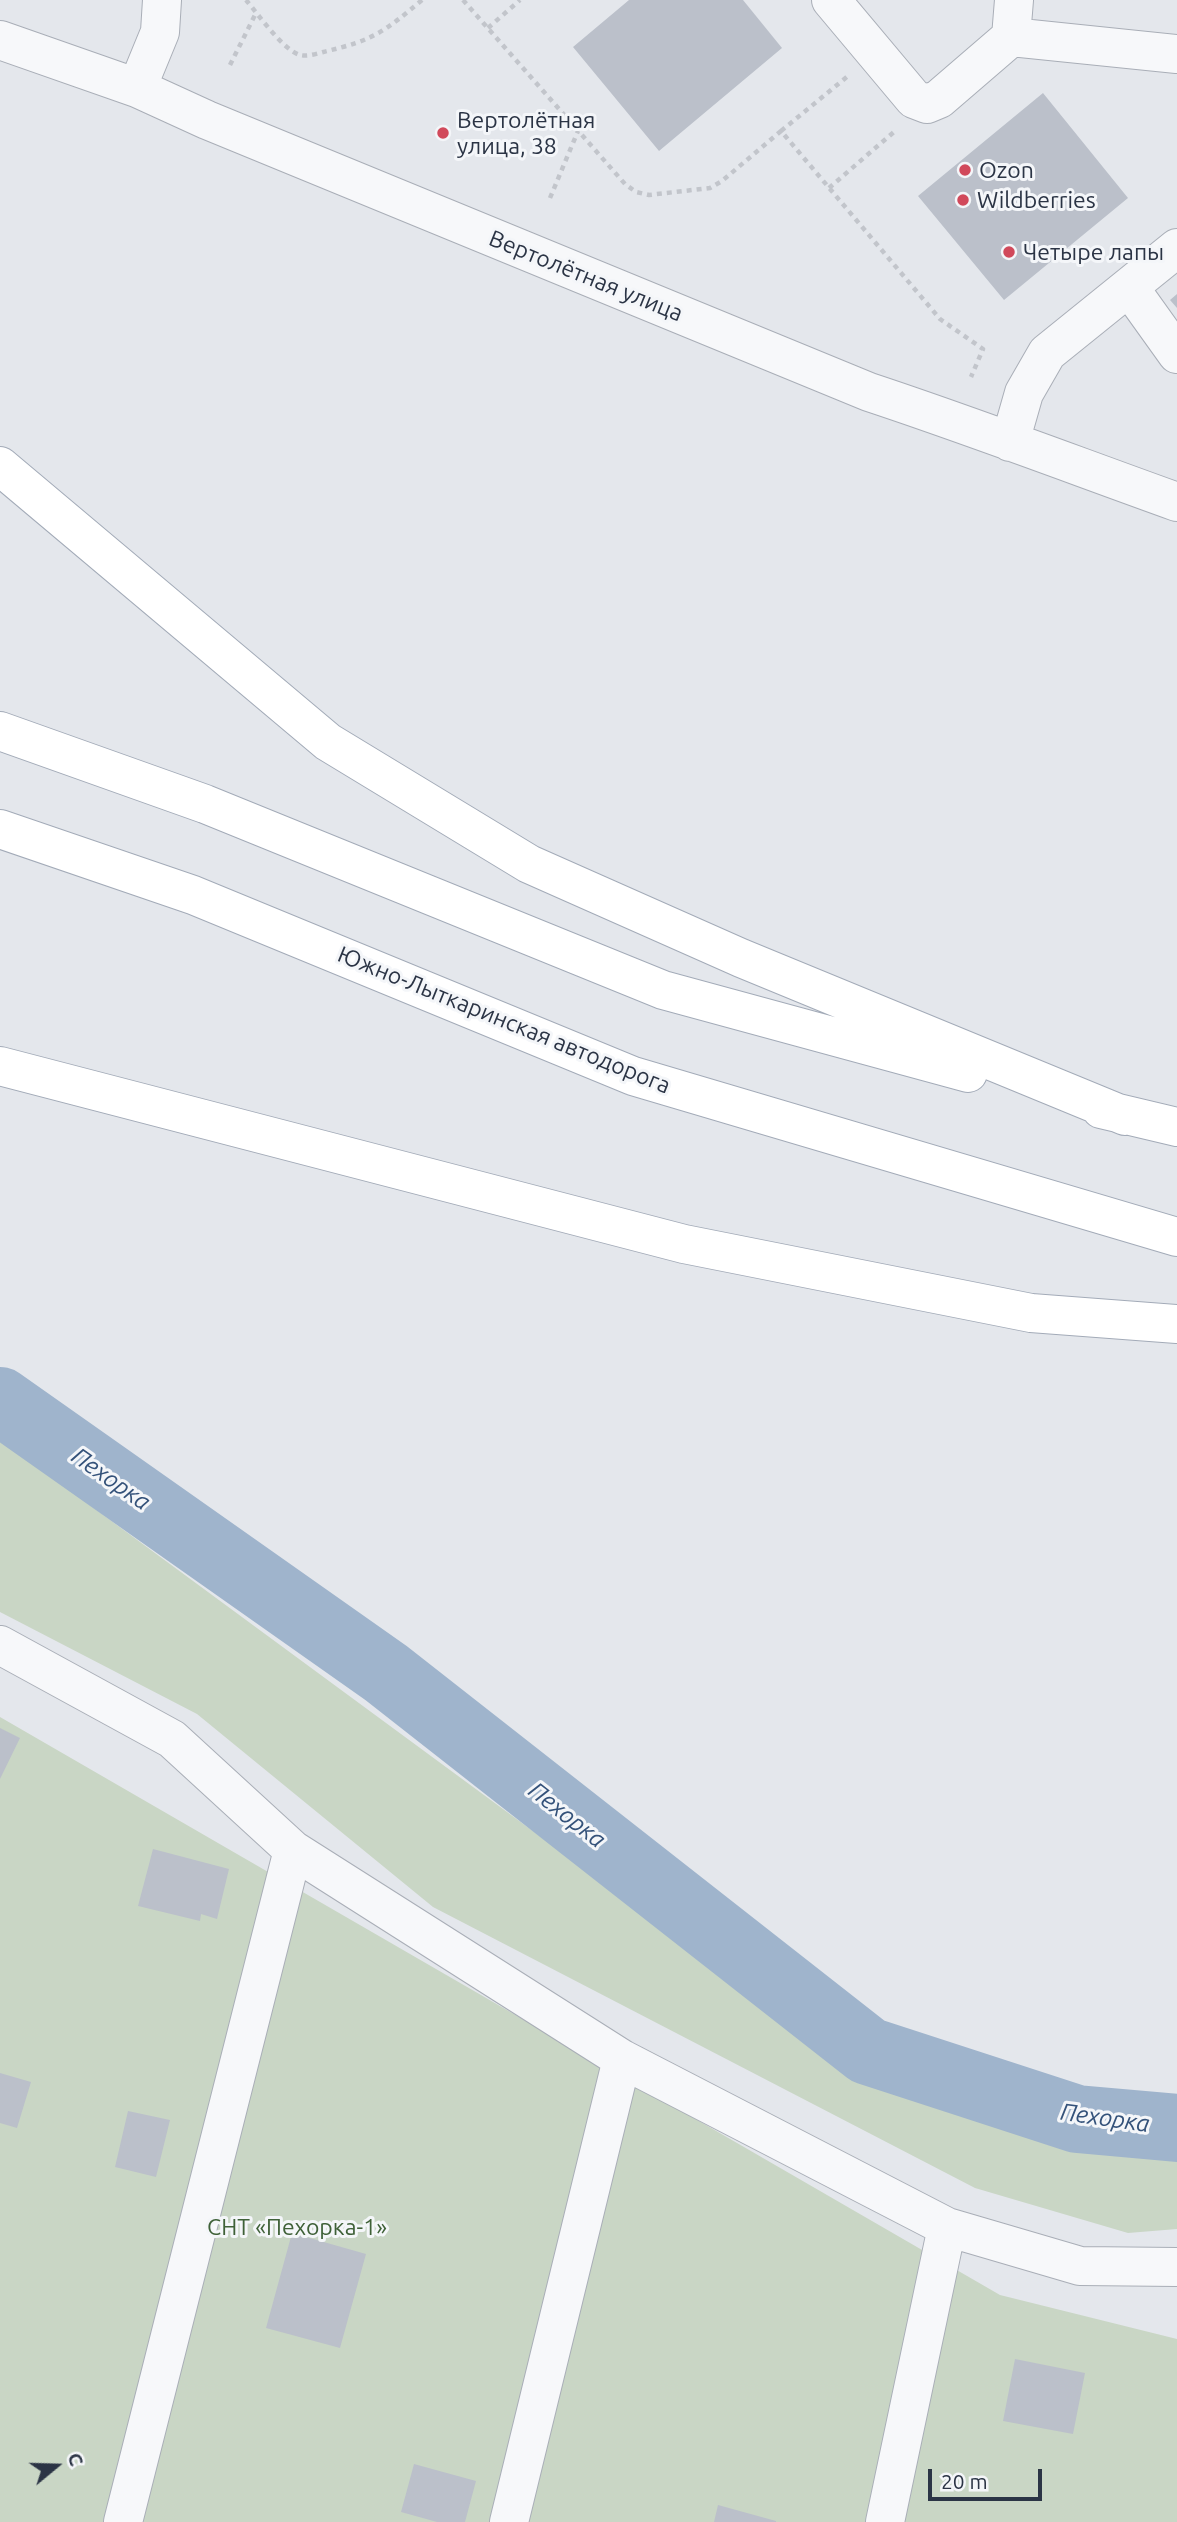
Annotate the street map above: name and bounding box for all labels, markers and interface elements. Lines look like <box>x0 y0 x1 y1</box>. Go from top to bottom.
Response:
place label: Вертолётная улица, 38 <box>457 106 595 160</box>
marker: Вертолётная улица, 38 <box>435 125 451 141</box>
place label: Ozon <box>979 156 1034 184</box>
marker: Ozon <box>957 162 973 178</box>
place label: Wildberries <box>977 186 1096 214</box>
marker: Wildberries <box>955 192 971 208</box>
street label: Вертолётная улица <box>485 225 687 327</box>
place label: Четыре лапы <box>1023 238 1164 266</box>
marker: Четыре лапы <box>1001 244 1017 260</box>
street label: Южно-Лыткаринская автодорога <box>334 940 674 1100</box>
water label: Пехорка <box>66 1441 156 1517</box>
water label: Пехорка <box>523 1776 611 1854</box>
water label: Пехорка <box>1059 2097 1151 2139</box>
park label: СНТ «Пехорка-1» <box>207 2213 387 2241</box>
north arrow <box>21 2431 91 2501</box>
text: С <box>63 2450 88 2468</box>
scale bar <box>932 2456 1046 2500</box>
text: 20 m <box>941 2469 988 2493</box>

